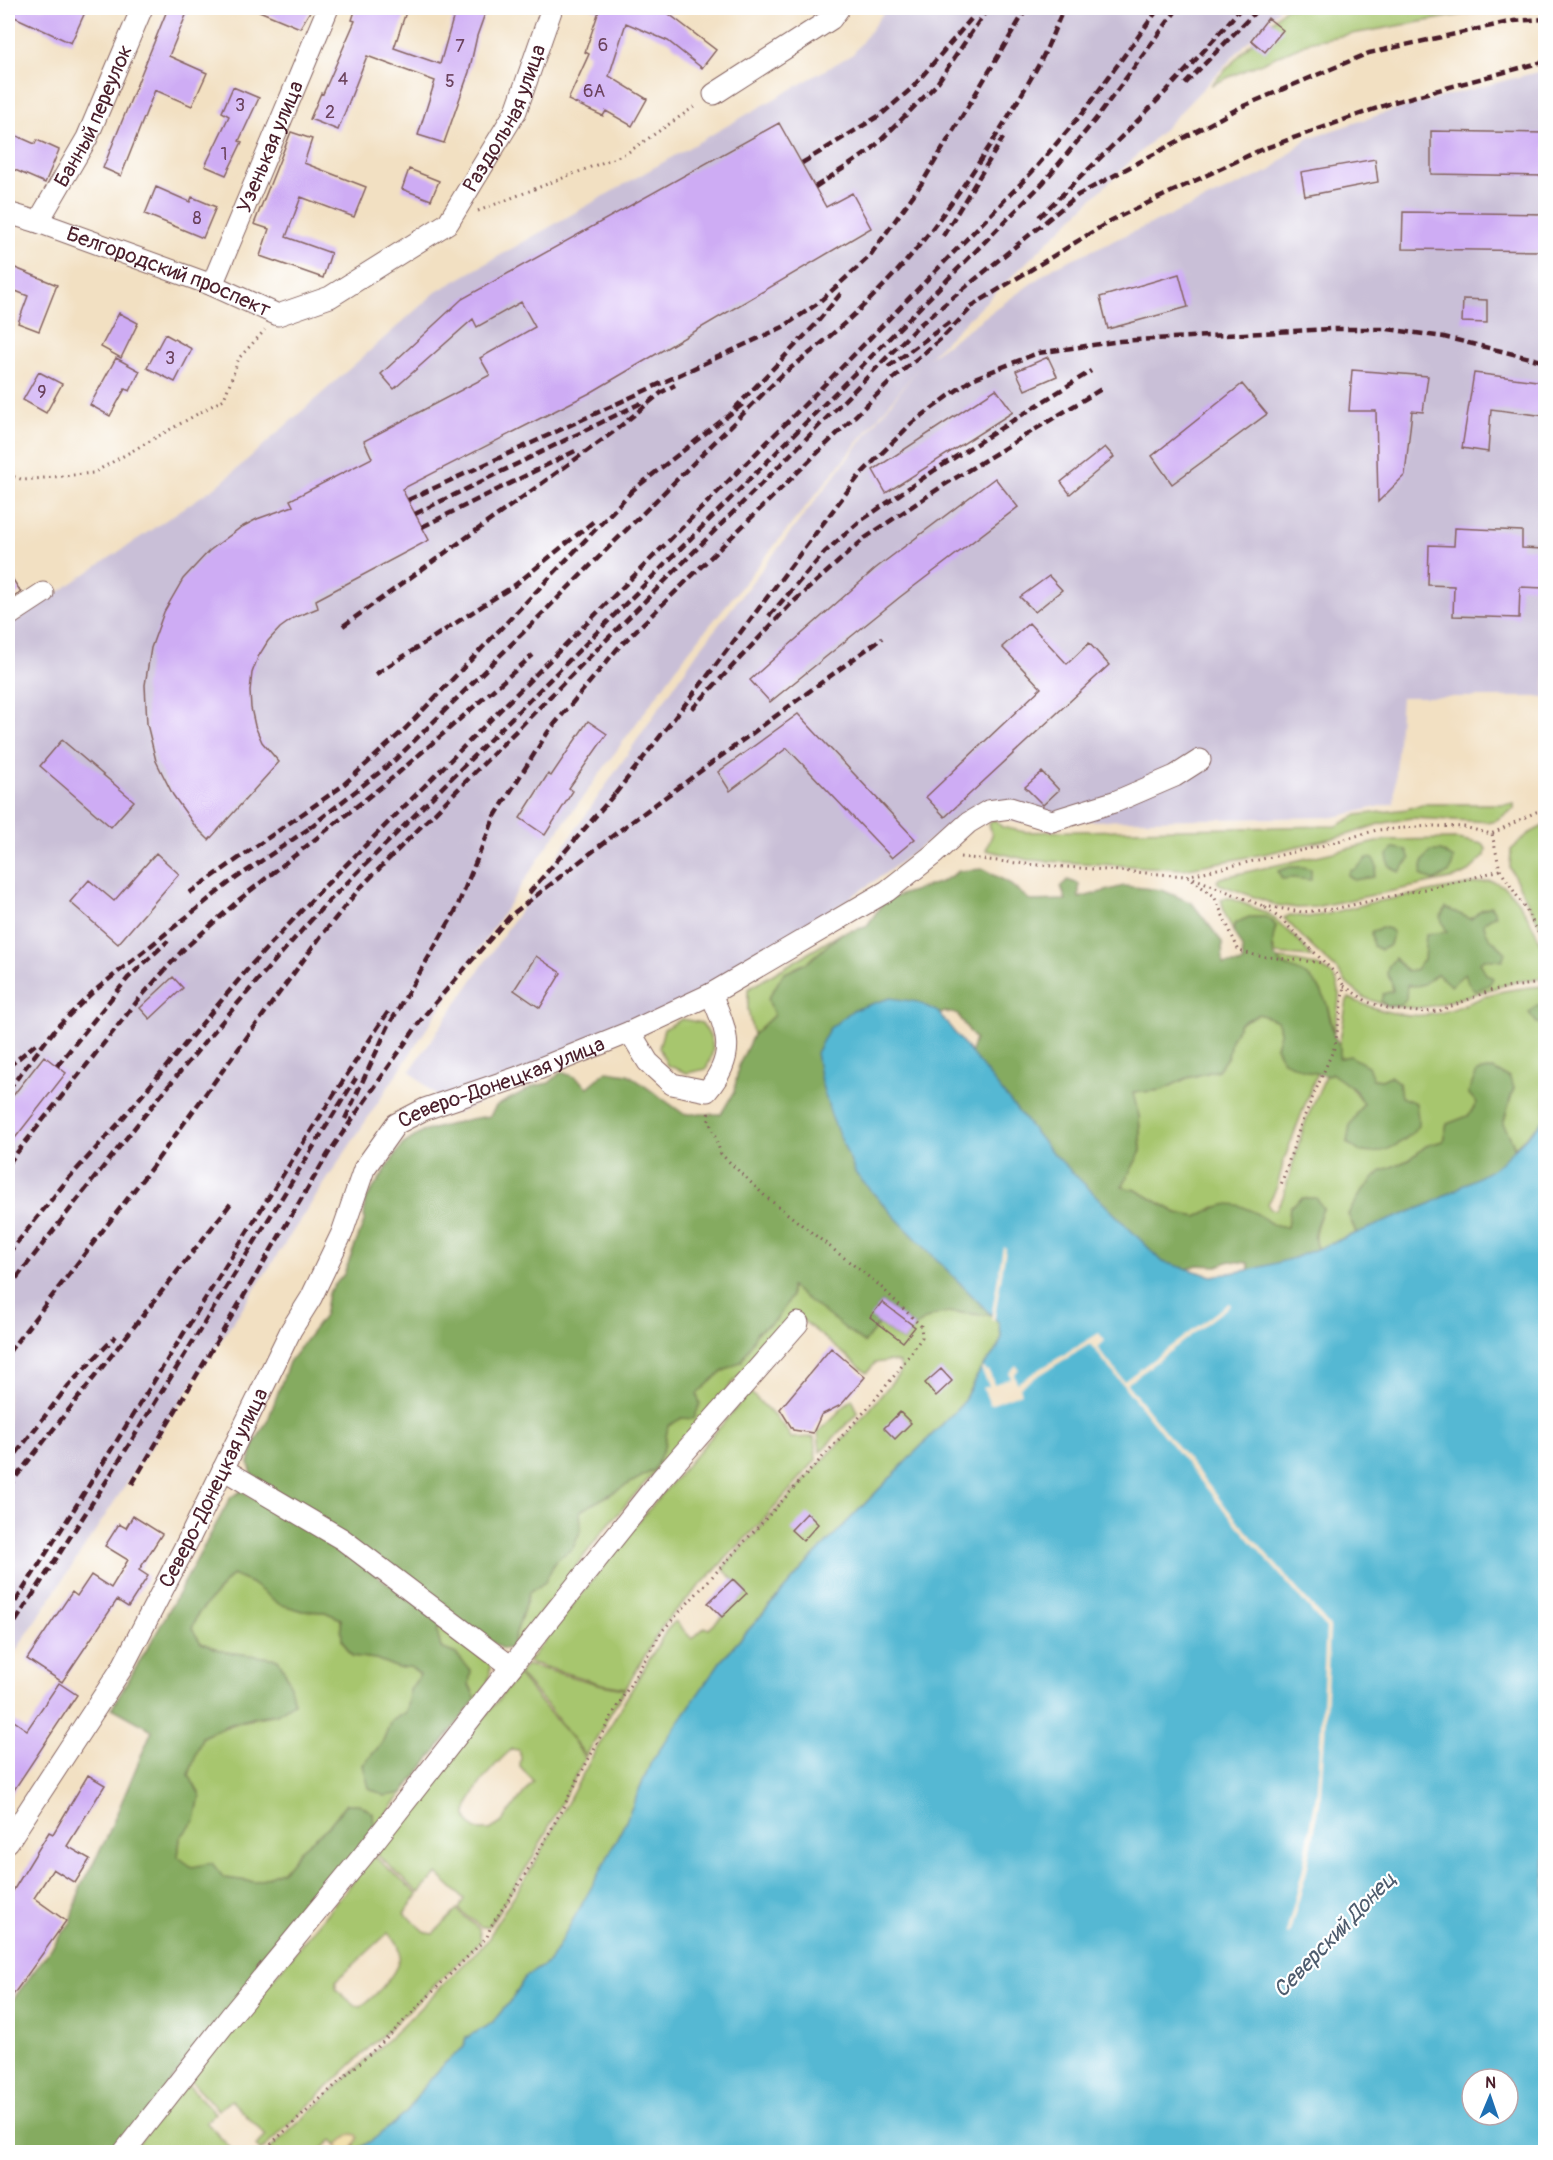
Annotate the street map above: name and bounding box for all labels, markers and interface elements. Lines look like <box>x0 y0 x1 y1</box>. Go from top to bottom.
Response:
house number: 6 <box>598 34 608 57</box>
house number: 7 <box>455 35 465 58</box>
street label: Банный переулок <box>48 40 139 192</box>
street label: Раздольная улица <box>457 41 552 197</box>
house number: 4 <box>338 68 349 91</box>
house number: 5 <box>445 70 455 93</box>
street label: Узенькая улица <box>231 77 310 217</box>
house number: 6А <box>583 80 605 103</box>
house number: 3 <box>235 94 245 117</box>
house number: 2 <box>325 101 335 124</box>
house number: 1 <box>220 143 228 166</box>
house number: 8 <box>192 207 202 230</box>
street label: Белгородский проспект <box>63 220 275 324</box>
house number: 3 <box>165 347 175 370</box>
house number: 9 <box>37 381 47 404</box>
street label: Северо-Донецкая улица <box>393 1031 609 1135</box>
street label: Северо-Донецкая улица <box>153 1384 275 1593</box>
water label: Северский Донец <box>1267 1866 1402 2004</box>
north arrow <box>1460 2067 1520 2127</box>
text: N <box>1485 2073 1496 2093</box>

